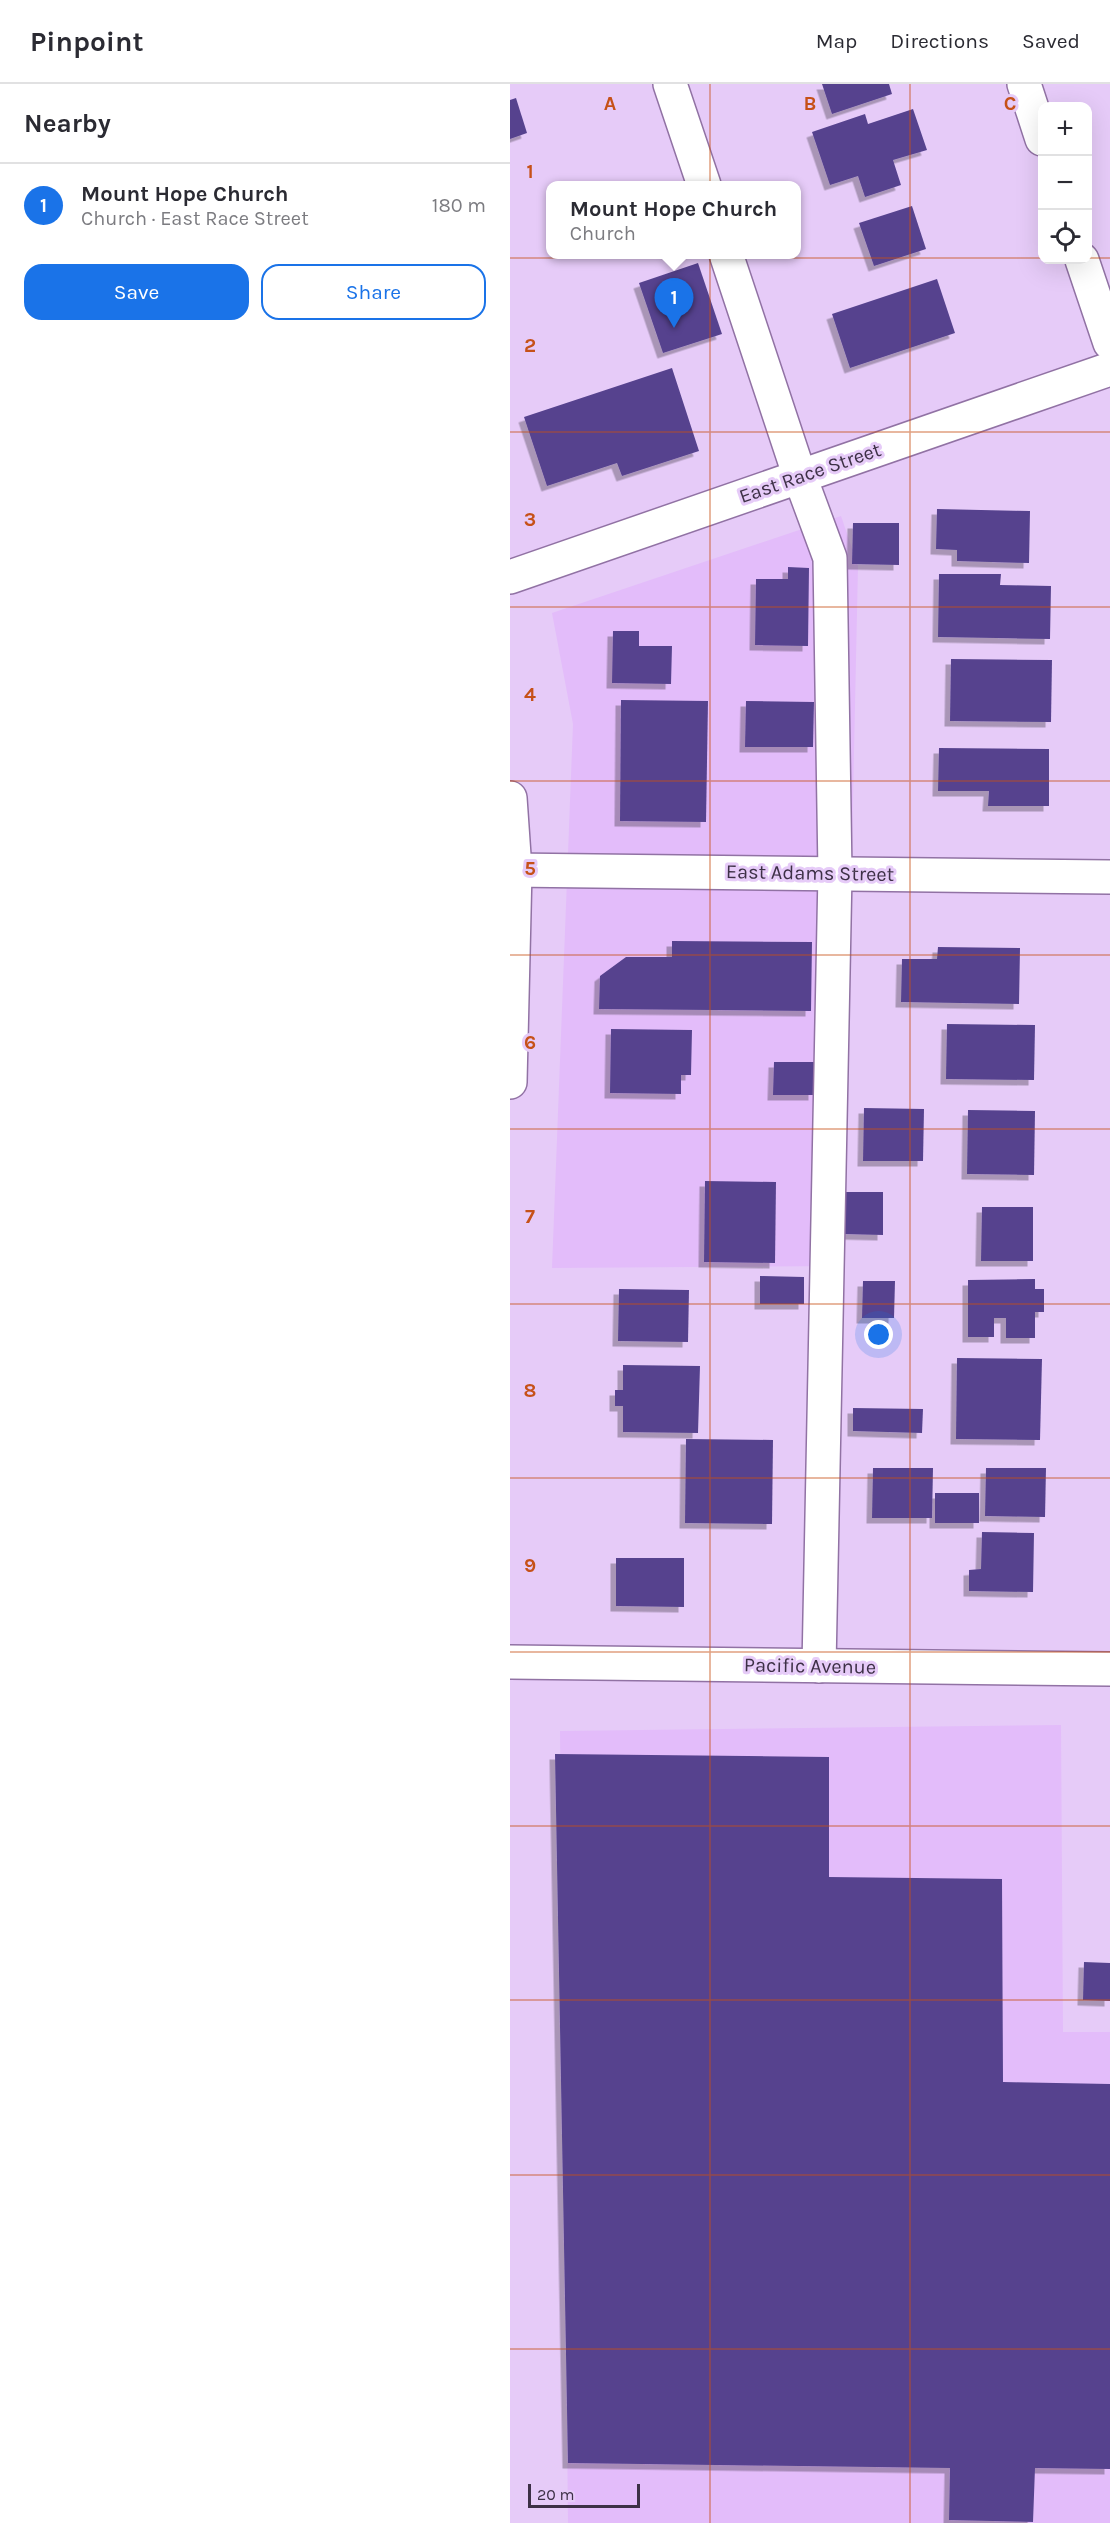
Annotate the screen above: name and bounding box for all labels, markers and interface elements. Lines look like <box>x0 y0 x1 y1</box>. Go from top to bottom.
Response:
text: Pinpoint <box>30 25 143 58</box>
text: Map <box>816 29 857 53</box>
text: Directions <box>890 29 989 53</box>
text: Saved <box>1022 29 1080 53</box>
text: A <box>604 92 617 115</box>
text: B <box>804 92 816 115</box>
text: C <box>1004 92 1016 115</box>
map controls <box>1038 102 1092 264</box>
button: + <box>1038 102 1092 156</box>
text: Nearby <box>24 108 111 139</box>
button: − <box>1038 156 1092 210</box>
text: 1 <box>526 160 534 183</box>
text: Mount Hope Church <box>81 181 288 207</box>
popup <box>546 181 801 259</box>
text: 1 <box>40 194 47 217</box>
text: 180 m <box>432 194 486 217</box>
text: Mount Hope Church <box>570 196 777 222</box>
text: Church · East Race Street <box>81 207 309 230</box>
button: locate <box>1038 210 1092 264</box>
text: Church <box>570 222 636 245</box>
button: Save <box>24 264 249 320</box>
button: Share <box>261 264 486 320</box>
pin: 1 <box>654 278 694 328</box>
text: 2 <box>524 334 536 357</box>
street label: East Race Street <box>736 438 884 508</box>
text: 3 <box>524 508 536 531</box>
text: 4 <box>524 683 536 706</box>
text: 5 <box>524 857 536 880</box>
street label: East Adams Street <box>726 860 895 886</box>
text: 6 <box>524 1031 536 1054</box>
text: 7 <box>525 1205 535 1228</box>
your location <box>864 1320 893 1349</box>
text: 8 <box>524 1379 536 1402</box>
text: 9 <box>524 1554 536 1577</box>
street label: Pacific Avenue <box>744 1653 876 1679</box>
scale bar <box>528 2481 640 2508</box>
text: 20 m <box>537 2485 575 2504</box>

